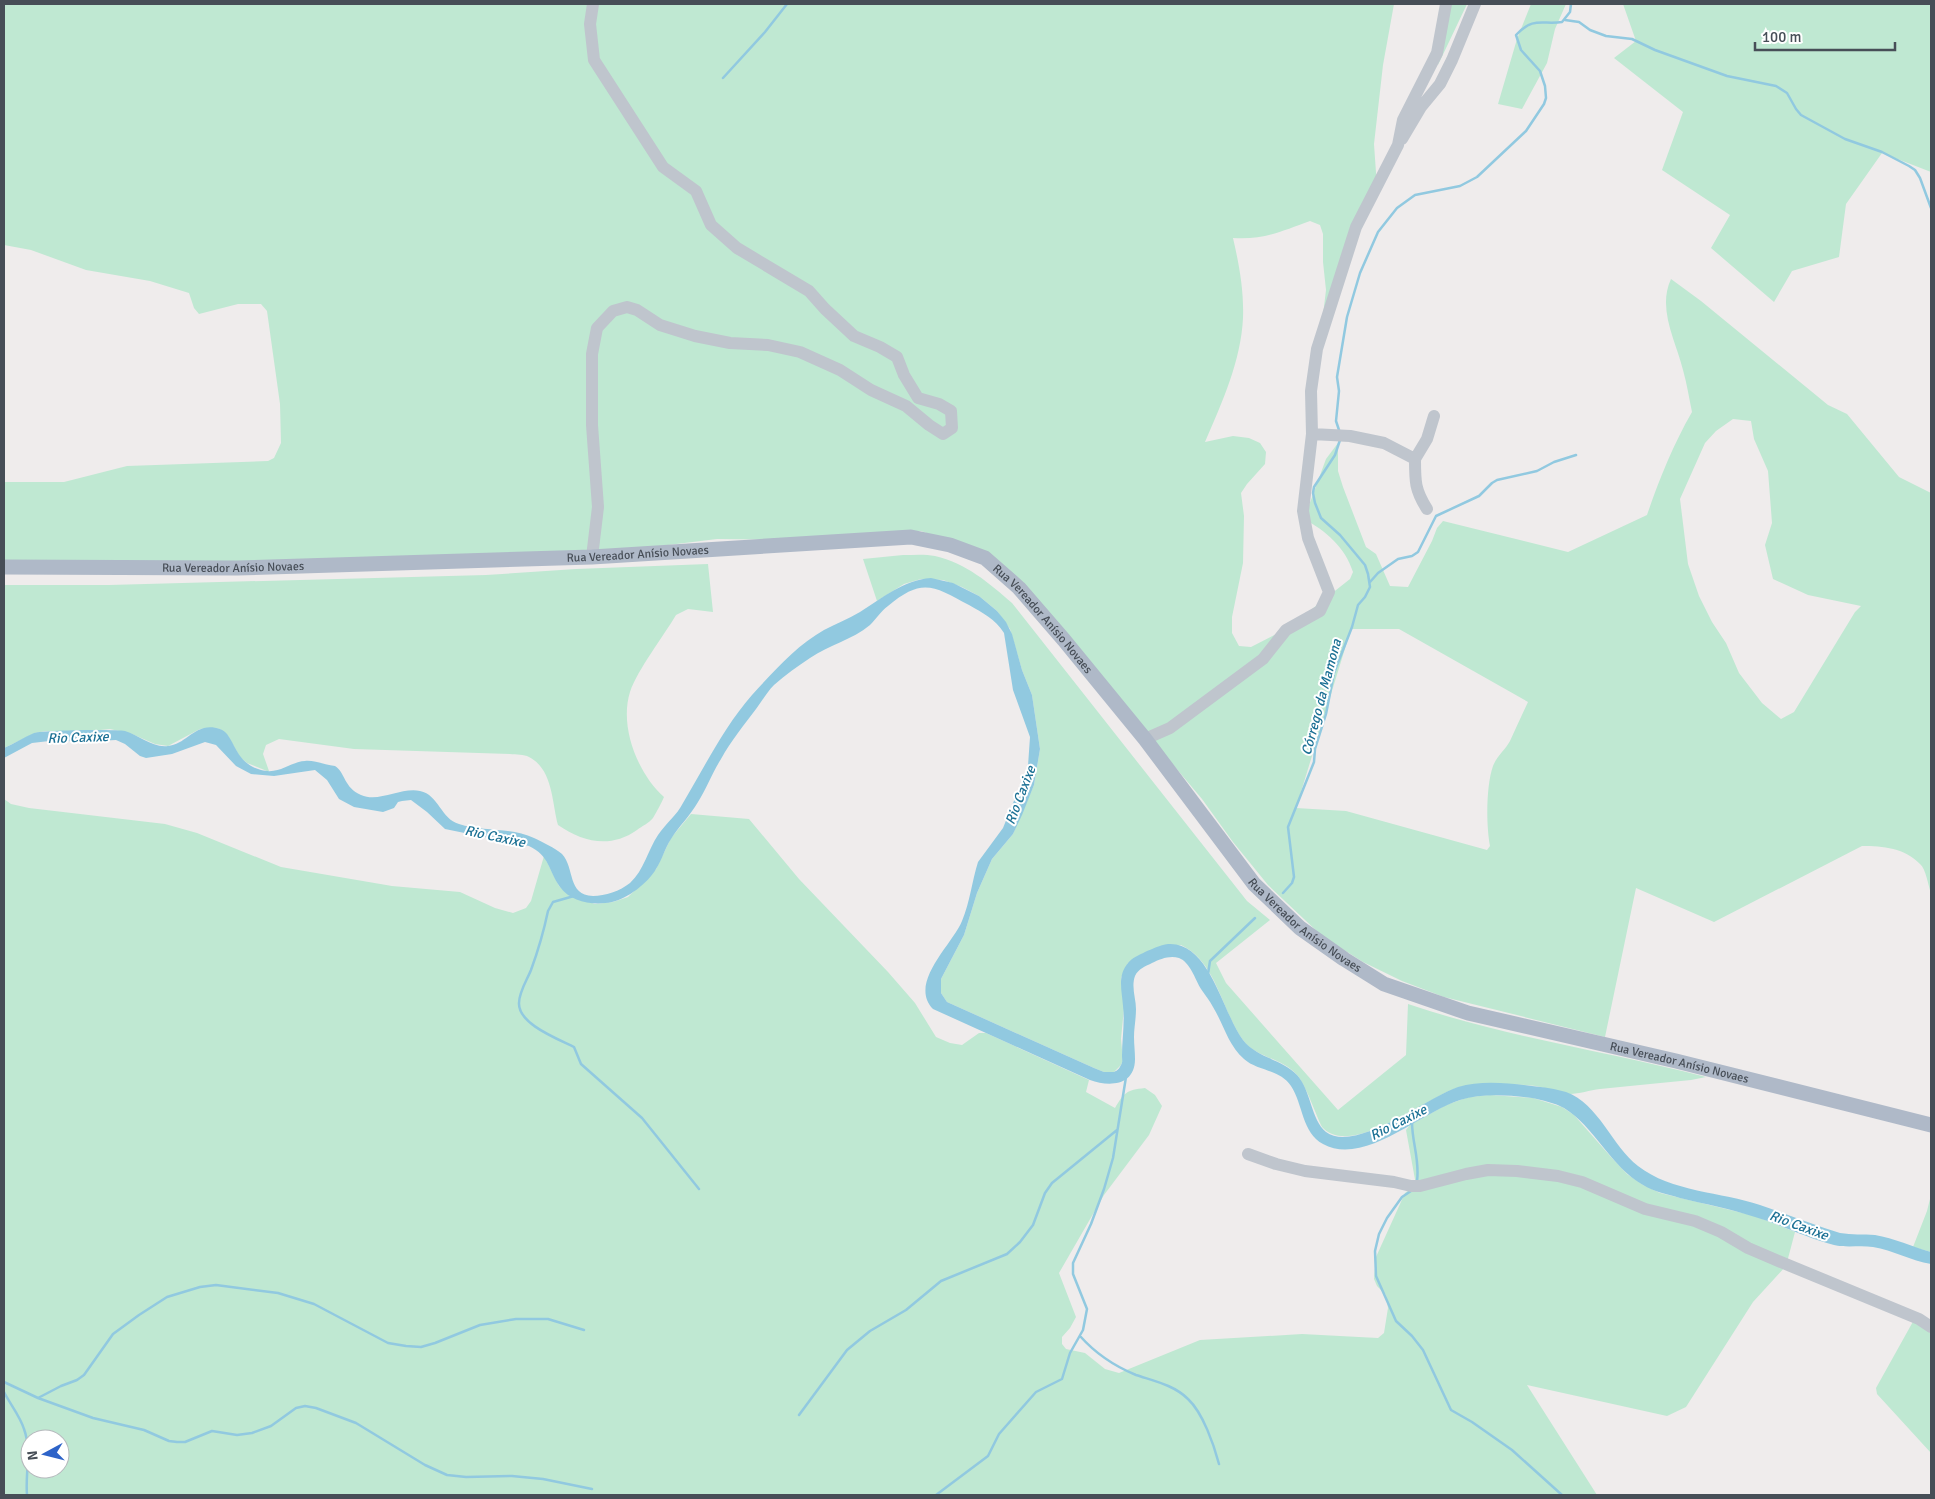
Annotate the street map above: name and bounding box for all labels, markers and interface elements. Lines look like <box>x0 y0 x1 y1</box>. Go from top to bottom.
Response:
scale bar <box>1755 20 1895 52</box>
text: 100 m <box>1762 28 1802 46</box>
street label: Rua Vereador Anísio Novaes <box>567 543 709 566</box>
street label: Rua Vereador Anísio Novaes <box>162 559 304 576</box>
street label: Rua Vereador Anísio Novaes <box>989 561 1095 677</box>
water label: Córrego da Mamona <box>1298 636 1345 757</box>
water label: Rio Caxixe <box>47 728 110 747</box>
water label: Rio Caxixe <box>1002 763 1040 827</box>
water label: Rio Caxixe <box>463 822 528 851</box>
street label: Rua Vereador Anísio Novaes <box>1244 875 1364 976</box>
street label: Rua Vereador Anísio Novaes <box>1608 1039 1750 1087</box>
water label: Rio Caxixe <box>1367 1100 1430 1144</box>
water label: Rio Caxixe <box>1767 1207 1832 1244</box>
north arrow <box>20 1429 70 1479</box>
text: N <box>24 1450 42 1461</box>

